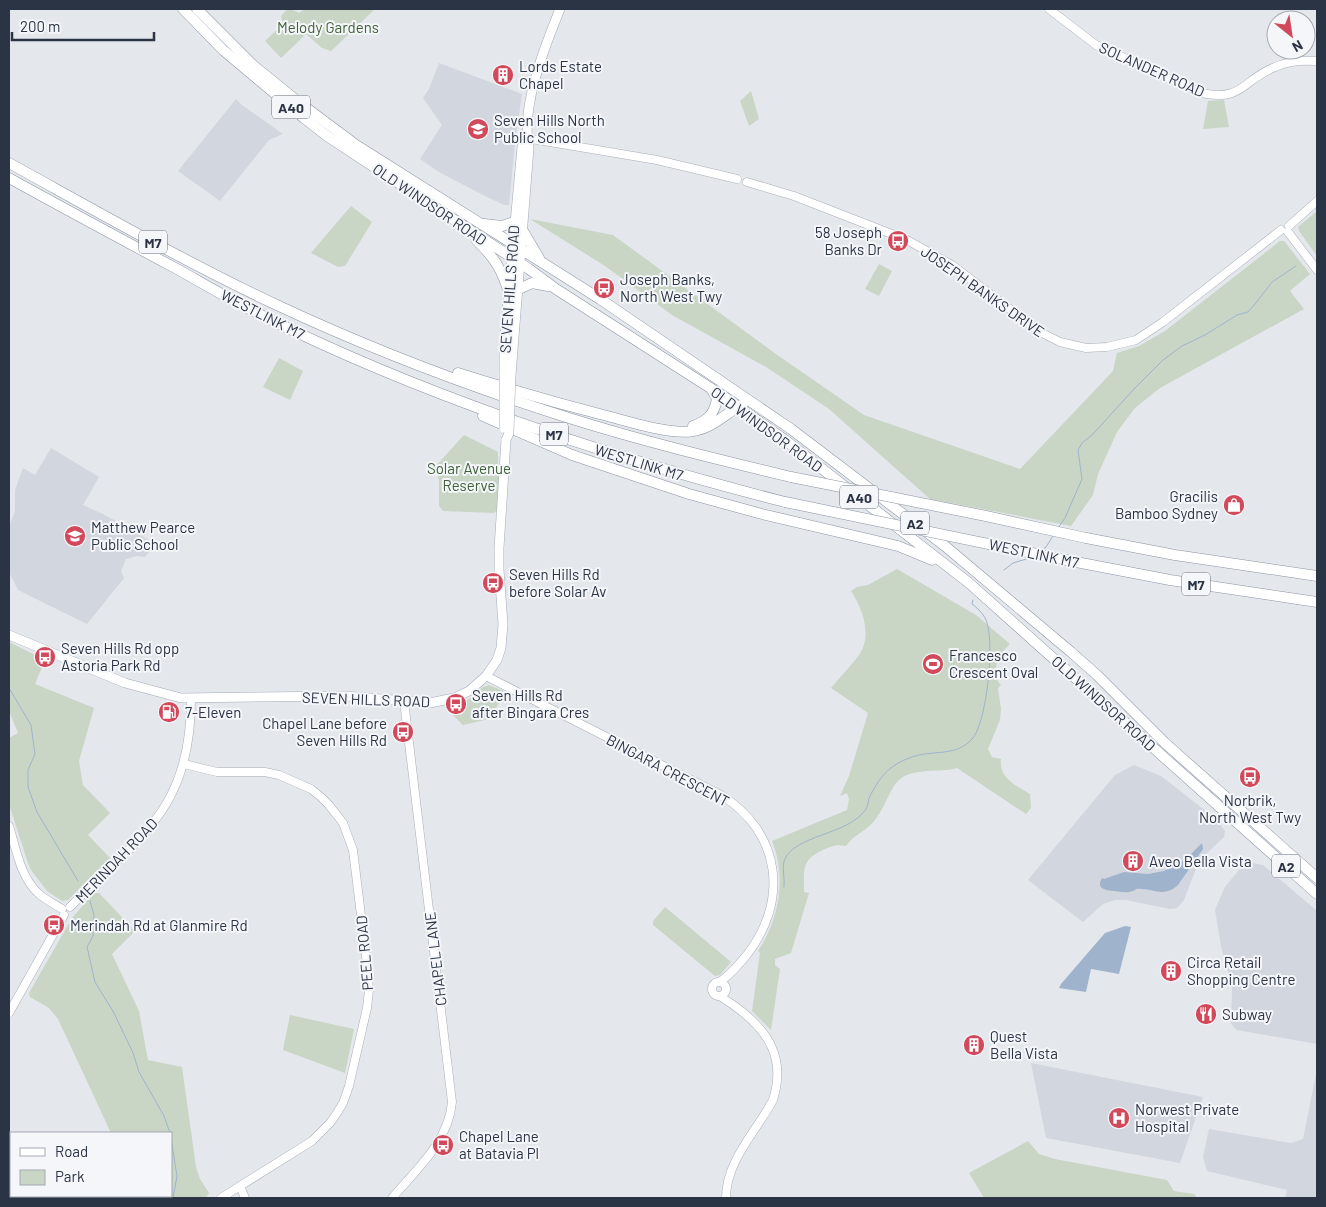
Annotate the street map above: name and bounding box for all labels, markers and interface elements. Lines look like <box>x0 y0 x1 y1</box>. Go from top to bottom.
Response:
scale bar <box>12 10 155 42</box>
north arrow <box>1266 10 1316 60</box>
text: 200 m <box>20 17 60 35</box>
park label: Melody Gardens <box>277 18 379 36</box>
text: N <box>1289 37 1306 56</box>
street label: SOLANDER ROAD <box>1096 38 1208 100</box>
place label: Lords Estate Chapel <box>519 57 602 92</box>
building icon: Lords Estate Chapel <box>491 63 515 87</box>
road number: A40 <box>272 95 310 118</box>
place label: Seven Hills North Public School <box>494 111 605 146</box>
school or university icon: Seven Hills North Public School <box>466 117 490 141</box>
street label: OLD WINDSOR ROAD <box>370 159 490 249</box>
place label: 58 Joseph Banks Dr <box>815 223 883 258</box>
street label: SEVEN HILLS ROAD <box>496 224 522 354</box>
bus stop icon: 58 Joseph Banks Dr <box>886 229 910 253</box>
road number: M7 <box>139 230 167 253</box>
street label: JOSEPH BANKS DRIVE <box>918 242 1048 340</box>
place label: Joseph Banks, North West Twy <box>620 270 722 305</box>
bus stop icon: Joseph Banks, North West Twy <box>592 276 616 300</box>
street label: WESTLINK M7 <box>218 285 308 343</box>
street label: OLD WINDSOR ROAD <box>708 382 826 476</box>
road number: M7 <box>540 422 568 446</box>
street label: WESTLINK M7 <box>593 440 685 484</box>
park label: Solar Avenue Reserve <box>427 459 511 494</box>
road number: A40 <box>840 486 878 508</box>
place label: Gracilis Bamboo Sydney <box>1115 487 1218 522</box>
shop icon: Gracilis Bamboo Sydney <box>1222 493 1246 517</box>
road number: A2 <box>901 512 929 534</box>
place label: Matthew Pearce Public School <box>91 518 195 553</box>
school or university icon: Matthew Pearce Public School <box>63 524 87 548</box>
street label: WESTLINK M7 <box>987 535 1081 571</box>
place label: Seven Hills Rd before Solar Av <box>509 565 607 600</box>
bus stop icon: Seven Hills Rd before Solar Av <box>481 571 505 595</box>
road number: M7 <box>1182 572 1210 596</box>
place label: Seven Hills Rd opp Astoria Park Rd <box>61 639 179 674</box>
bus stop icon: Seven Hills Rd opp Astoria Park Rd <box>33 645 57 669</box>
place label: Francesco Crescent Oval <box>949 646 1038 681</box>
sports icon: Francesco Crescent Oval <box>921 652 945 676</box>
street label: OLD WINDSOR ROAD <box>1048 652 1160 754</box>
place label: Seven Hills Rd after Bingara Cres <box>472 686 589 721</box>
street label: SEVEN HILLS ROAD <box>302 688 430 710</box>
bus stop icon: Seven Hills Rd after Bingara Cres <box>444 692 468 716</box>
fuel station icon: 7-Eleven <box>157 700 181 724</box>
place label: 7-Eleven <box>185 703 241 721</box>
place label: Chapel Lane before Seven Hills Rd <box>262 714 387 749</box>
bus stop icon: Chapel Lane before Seven Hills Rd <box>391 720 415 744</box>
street label: BINGARA CRESCENT <box>603 730 733 810</box>
bus stop icon: Norbrik, North West Twy <box>1238 765 1262 789</box>
place label: Norbrik, North West Twy <box>1199 791 1301 826</box>
street label: MERINDAH ROAD <box>71 814 161 906</box>
building icon: Aveo Bella Vista <box>1121 849 1145 873</box>
place label: Aveo Bella Vista <box>1149 852 1252 870</box>
road number: A2 <box>1272 854 1300 878</box>
street label: CHAPEL LANE <box>420 911 450 1007</box>
bus stop icon: Merindah Rd at Glanmire Rd <box>42 913 66 937</box>
street label: PEEL ROAD <box>352 915 376 991</box>
place label: Merindah Rd at Glanmire Rd <box>70 916 248 934</box>
place label: Circa Retail Shopping Centre <box>1187 953 1295 988</box>
building icon: Circa Retail Shopping Centre <box>1159 959 1183 983</box>
restaurant icon: Subway <box>1194 1002 1218 1026</box>
place label: Subway <box>1222 1005 1272 1023</box>
place label: Quest Bella Vista <box>990 1027 1058 1062</box>
building icon: Quest Bella Vista <box>962 1033 986 1057</box>
place label: Norwest Private Hospital <box>1135 1100 1239 1135</box>
hospital icon: Norwest Private Hospital <box>1107 1106 1131 1130</box>
place label: Chapel Lane at Batavia Pl <box>459 1127 539 1162</box>
legend <box>10 1132 172 1197</box>
bus stop icon: Chapel Lane at Batavia Pl <box>431 1133 455 1157</box>
text: Road <box>55 1142 88 1160</box>
text: Park <box>55 1167 85 1185</box>

